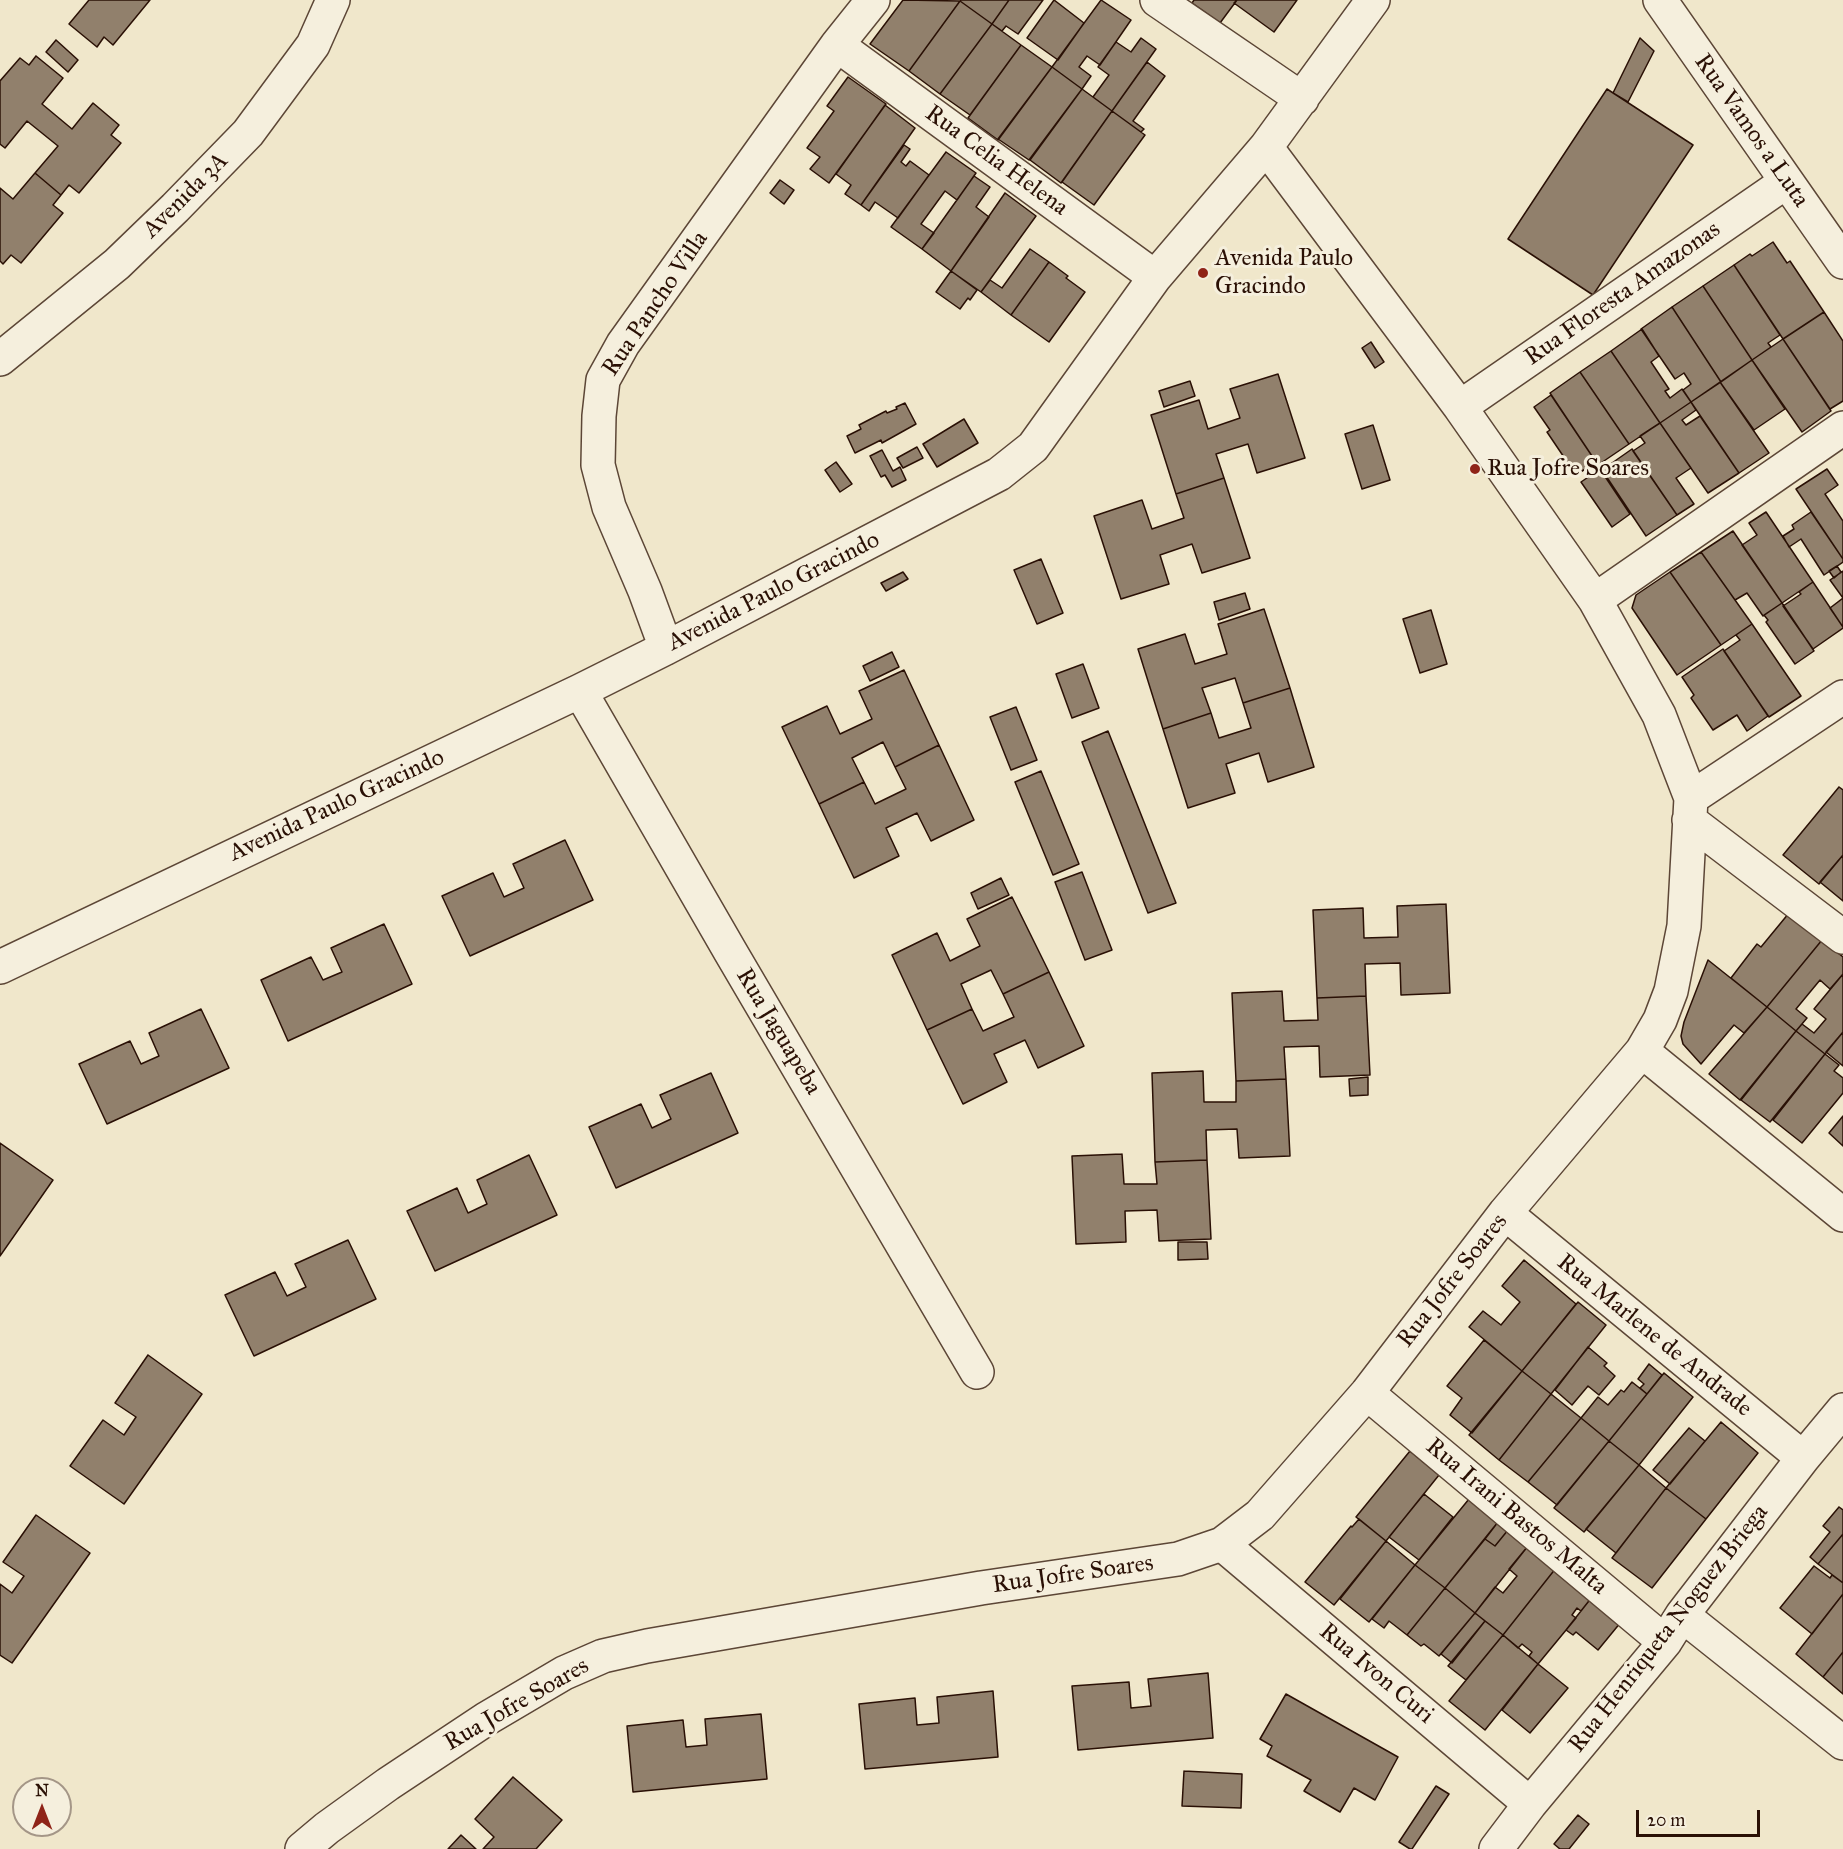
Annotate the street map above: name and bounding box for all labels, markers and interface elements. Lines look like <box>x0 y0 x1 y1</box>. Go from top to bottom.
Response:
street label: Rua Vamos a Luta <box>1687 49 1815 213</box>
street label: Rua Celia Helena <box>919 100 1073 222</box>
street label: Avenida 3A <box>137 147 235 245</box>
street label: Rua Floresta Amazonas <box>1520 216 1726 372</box>
street label: Rua Pancho Villa <box>597 226 715 382</box>
place label: Avenida Paulo Gracindo <box>1215 245 1353 301</box>
marker: Avenida Paulo Gracindo <box>1196 266 1210 280</box>
place label: Rua Jofre Soares <box>1487 455 1649 483</box>
marker: Rua Jofre Soares <box>1468 462 1482 476</box>
street label: Avenida Paulo Gracindo <box>663 526 885 658</box>
street label: Avenida Paulo Gracindo <box>225 743 449 869</box>
street label: Rua Jaguapeba <box>729 964 827 1100</box>
street label: Rua Jofre Soares <box>1392 1208 1514 1354</box>
street label: Rua Marlene de Andrade <box>1551 1248 1757 1424</box>
street label: Rua Irani Bastos Malta <box>1419 1433 1613 1601</box>
street label: Rua Henriqueta Noguez Briega <box>1563 1499 1775 1759</box>
street label: Rua Jofre Soares <box>991 1549 1155 1601</box>
street label: Rua Ivon Curi <box>1313 1618 1439 1730</box>
street label: Rua Jofre Soares <box>440 1652 594 1758</box>
north arrow <box>12 1777 72 1837</box>
text: N <box>35 1781 49 1800</box>
scale bar <box>1639 1798 1764 1836</box>
text: 20 m <box>1647 1809 1685 1831</box>

